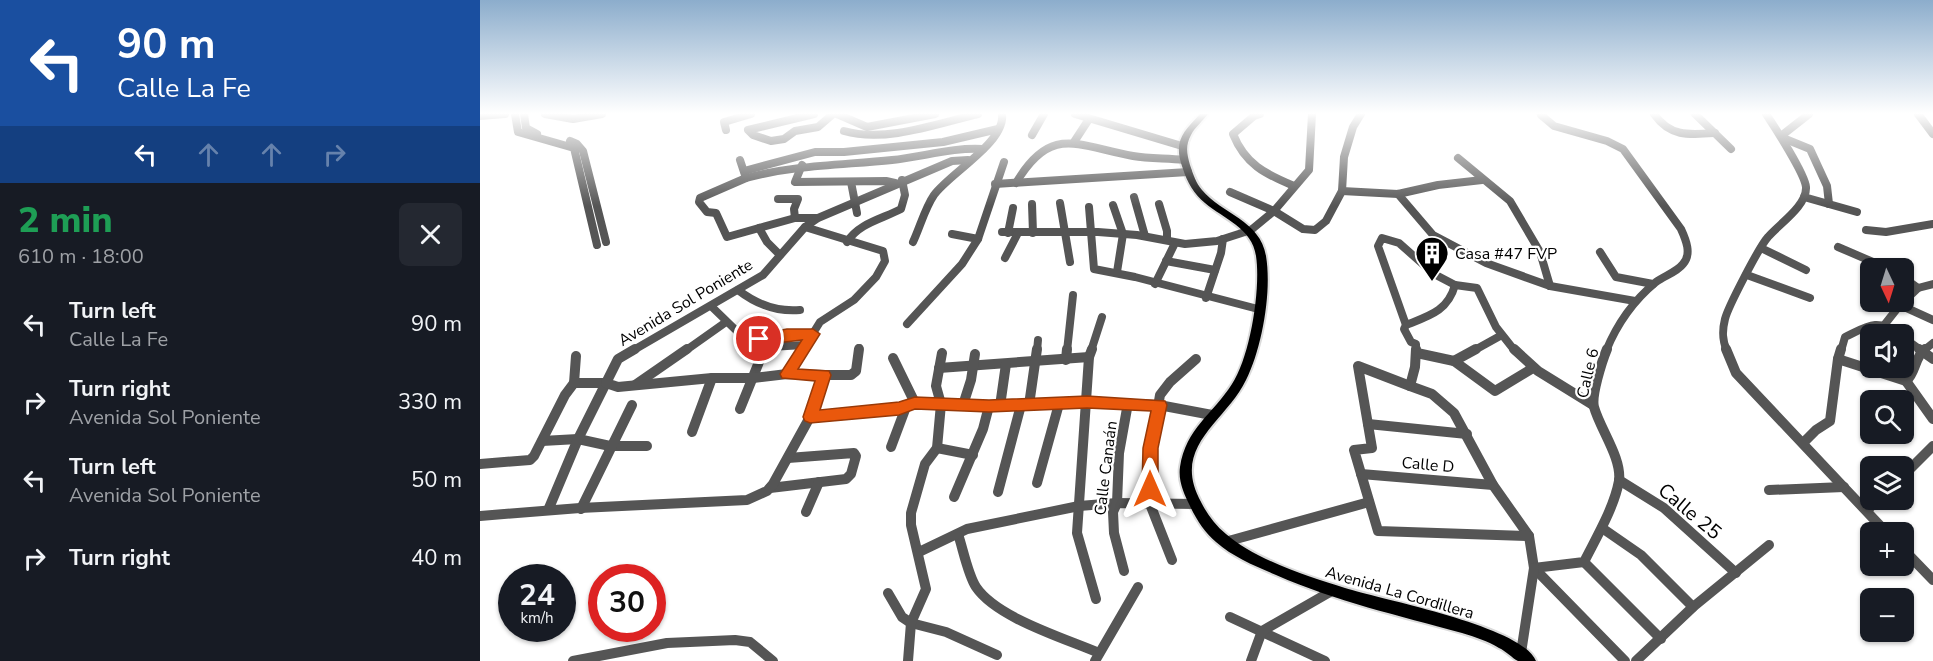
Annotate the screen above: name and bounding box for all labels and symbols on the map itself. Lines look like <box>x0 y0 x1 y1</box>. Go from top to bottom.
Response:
building icon: Casa #47 FVP <box>1414 235 1450 282</box>
place label: Casa #47 FVP <box>1455 243 1557 265</box>
street label: Avenida Sol Poniente <box>614 254 757 352</box>
north arrow <box>1860 258 1914 312</box>
pin <box>733 313 784 364</box>
street label: Calle 6 <box>1572 346 1604 400</box>
street label: Calle Canaán <box>1089 420 1123 517</box>
street label: Calle D <box>1401 452 1455 478</box>
position arrow <box>1118 457 1182 521</box>
street label: Calle 25 <box>1652 477 1727 546</box>
street label: Avenida La Cordillera <box>1323 561 1477 625</box>
speed limit sign: 30 <box>588 564 666 642</box>

